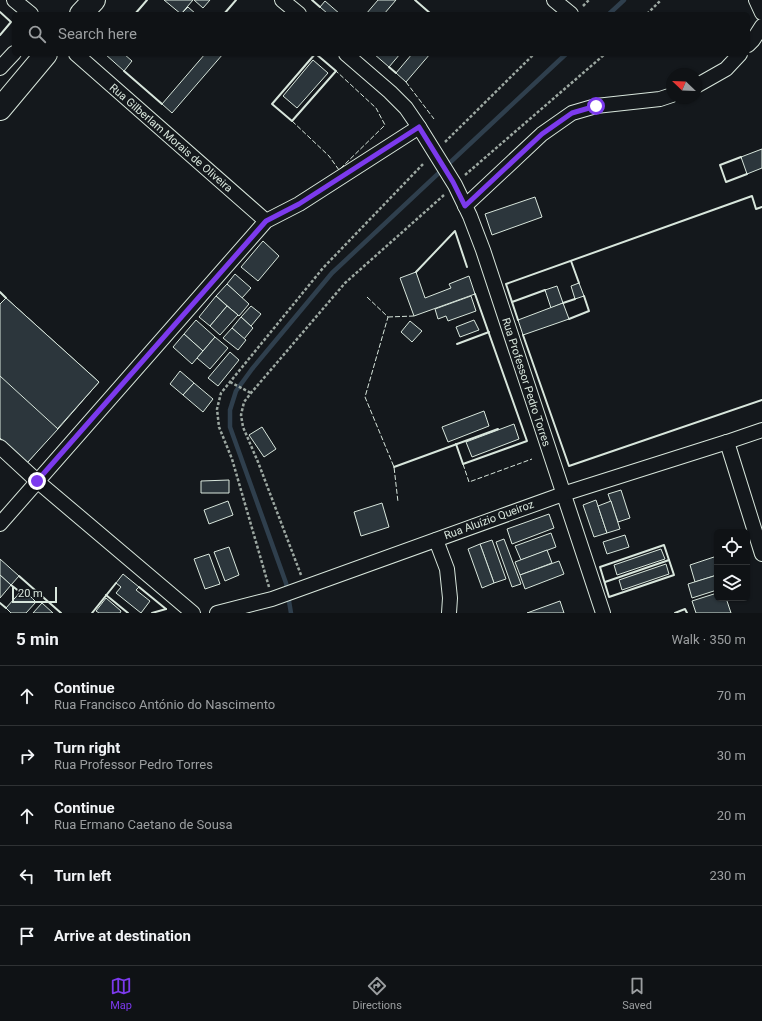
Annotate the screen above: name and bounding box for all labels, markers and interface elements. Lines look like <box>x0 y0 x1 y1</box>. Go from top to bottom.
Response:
search box <box>12 12 750 56</box>
icon: search <box>26 23 48 45</box>
text: Search here <box>58 25 137 43</box>
north arrow <box>666 68 702 104</box>
street label: Rua Gilberlam Morais de Oliveira <box>107 81 235 195</box>
route start <box>587 97 605 115</box>
street label: Rua Professor Pedro Torres <box>499 316 553 448</box>
route end <box>28 472 46 490</box>
street label: Rua Aluízio Queiroz <box>442 498 536 542</box>
map controls <box>714 529 750 601</box>
button: locate <box>714 529 750 565</box>
button: layers <box>714 565 750 601</box>
scale bar <box>12 585 57 604</box>
text: 20 m <box>18 587 43 600</box>
text: 5 min <box>16 629 59 649</box>
text: Walk · 350 m <box>671 632 746 647</box>
text: Continue <box>54 679 115 697</box>
icon: ahead <box>16 685 38 707</box>
text: 70 m <box>717 688 746 703</box>
text: Rua Francisco António do Nascimento <box>54 697 275 712</box>
text: Turn right <box>54 739 120 757</box>
icon: right <box>16 745 38 767</box>
text: 30 m <box>717 748 746 763</box>
text: Rua Professor Pedro Torres <box>54 757 213 772</box>
text: Continue <box>54 799 115 817</box>
icon: ahead <box>16 805 38 827</box>
text: 20 m <box>717 808 746 823</box>
text: Rua Ermano Caetano de Sousa <box>54 817 233 832</box>
icon: left <box>16 865 38 887</box>
text: Turn left <box>54 867 111 885</box>
text: 230 m <box>709 868 746 883</box>
icon: arrive <box>16 925 38 947</box>
text: Arrive at destination <box>54 927 191 945</box>
tab: Map <box>110 975 132 1012</box>
tab: Directions <box>352 975 402 1012</box>
tab: Saved <box>622 975 652 1012</box>

